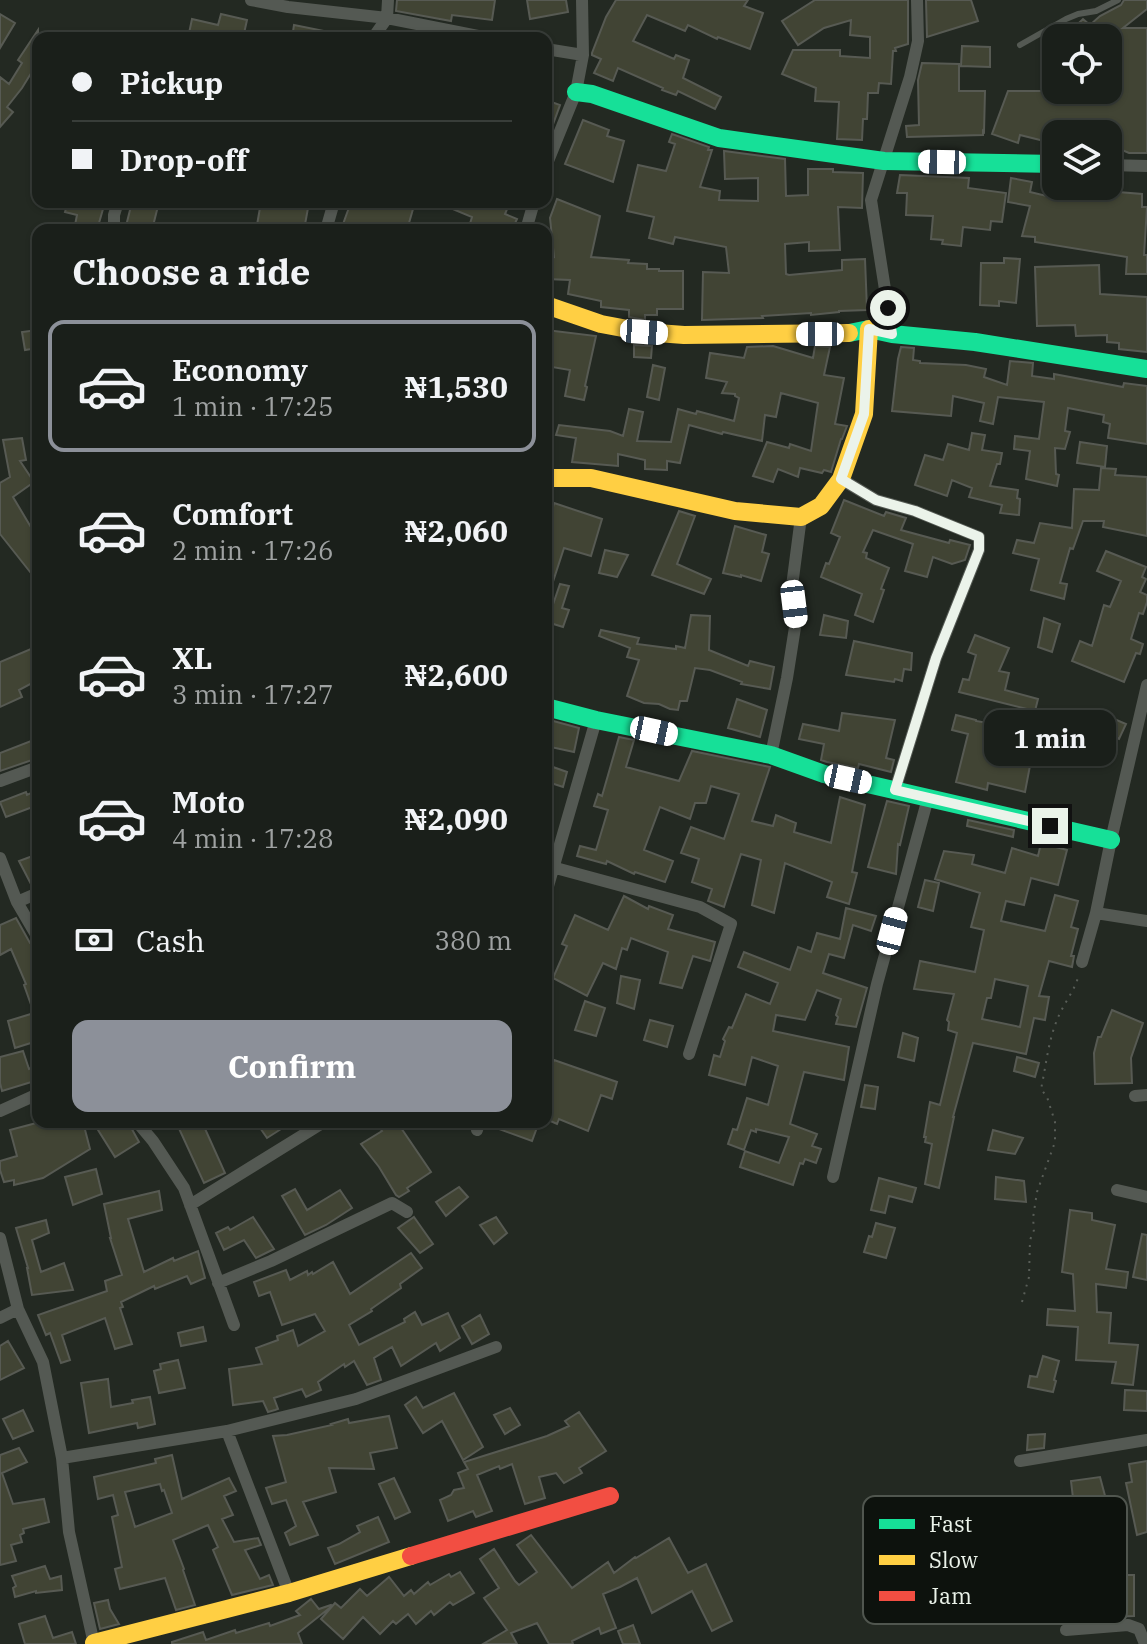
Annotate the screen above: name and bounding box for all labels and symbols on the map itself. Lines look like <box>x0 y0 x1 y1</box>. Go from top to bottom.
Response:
car <box>918 150 966 174</box>
route start <box>870 290 906 326</box>
car <box>619 318 669 346</box>
car <box>796 322 844 346</box>
car <box>779 579 809 629</box>
callout: 1 min <box>984 710 1116 766</box>
car <box>628 714 680 748</box>
car <box>822 762 874 796</box>
route end <box>1032 808 1068 844</box>
car <box>874 905 910 957</box>
legend <box>863 1496 1127 1624</box>
text: Fast <box>929 1509 972 1538</box>
text: Slow <box>929 1545 978 1574</box>
text: Jam <box>929 1581 972 1610</box>

